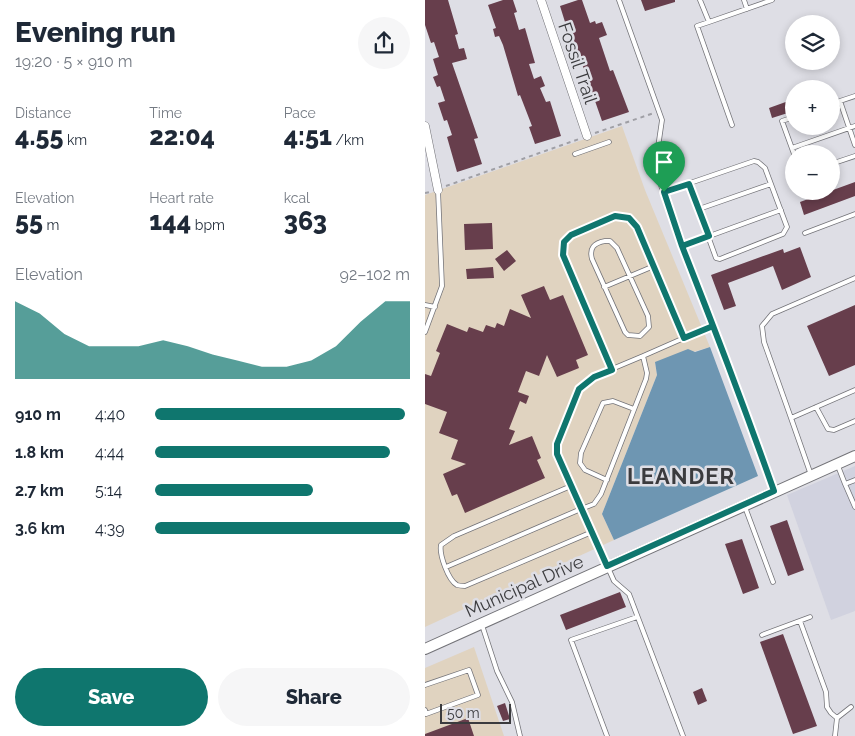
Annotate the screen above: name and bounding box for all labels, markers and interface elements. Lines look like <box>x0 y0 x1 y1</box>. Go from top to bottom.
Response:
map controls <box>785 15 840 200</box>
button: layers <box>785 15 840 70</box>
text: Evening run <box>15 16 176 49</box>
button: share <box>358 17 410 69</box>
street label: Fossil Trail <box>554 20 602 107</box>
text: 19:20 · 5 × 910 m <box>15 52 133 71</box>
button: + <box>785 80 840 135</box>
text: Distance <box>15 105 71 121</box>
text: Time <box>149 105 182 121</box>
text: Pace <box>284 105 316 121</box>
text: 4.55 <box>15 121 63 151</box>
text: 22:04 <box>149 121 215 151</box>
text: 4:51 <box>284 121 332 151</box>
text: km <box>63 132 87 148</box>
text: /km <box>332 132 364 148</box>
pin <box>643 141 685 192</box>
button: − <box>785 145 840 200</box>
icon: arrive <box>650 148 678 176</box>
text: Elevation <box>15 190 74 206</box>
text: Heart rate <box>149 190 214 206</box>
text: kcal <box>284 190 310 206</box>
text: 55 <box>15 206 43 236</box>
text: 144 <box>149 206 191 236</box>
text: 363 <box>284 206 327 236</box>
text: m <box>43 217 59 233</box>
text: bpm <box>191 217 225 233</box>
text: Elevation <box>15 265 83 284</box>
text: 92–102 m <box>340 265 410 284</box>
text: 910 m <box>15 405 61 424</box>
text: 4:40 <box>95 405 125 424</box>
text: 1.8 km <box>15 443 64 462</box>
text: 4:44 <box>95 443 124 462</box>
district label: LEANDER <box>627 463 735 489</box>
text: 2.7 km <box>15 481 64 500</box>
text: 5:14 <box>95 481 122 500</box>
text: 3.6 km <box>15 519 65 538</box>
text: 4:39 <box>95 519 125 538</box>
street label: Municipal Drive <box>461 550 587 622</box>
button: Save <box>15 668 208 726</box>
button: Share <box>218 668 410 726</box>
scale bar <box>440 701 511 724</box>
text: 50 m <box>447 705 480 721</box>

